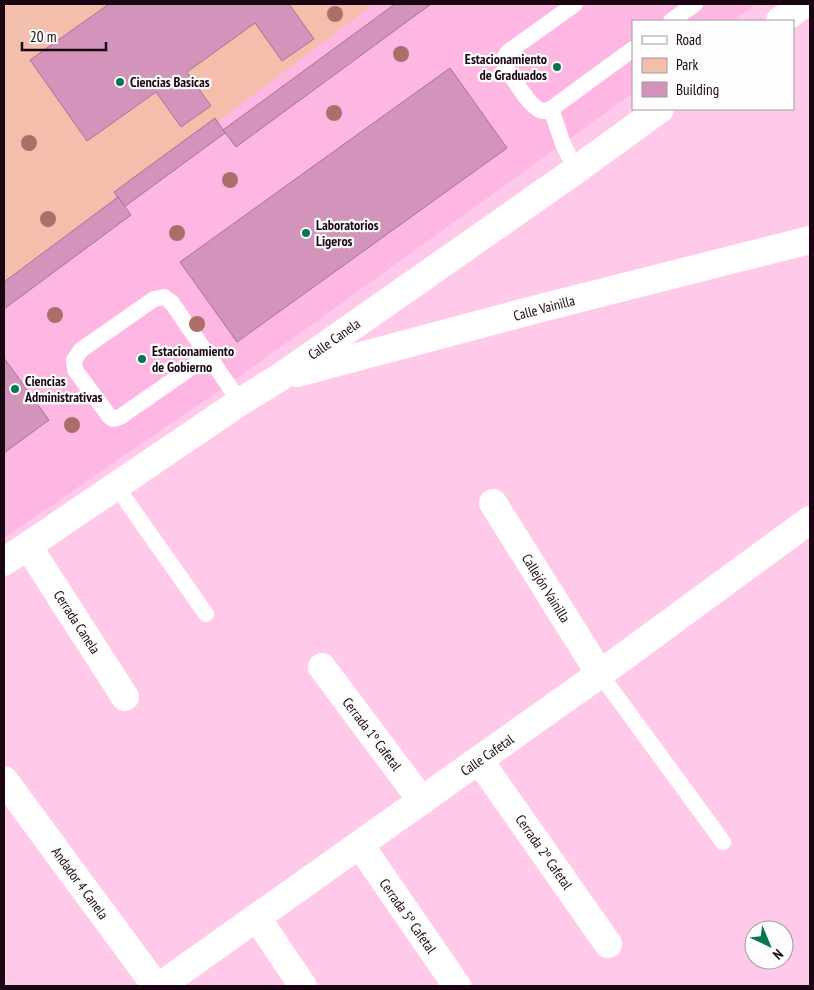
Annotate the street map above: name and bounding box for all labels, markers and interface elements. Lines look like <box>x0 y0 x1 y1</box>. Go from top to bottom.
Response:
scale bar <box>22 20 106 52</box>
legend <box>632 20 794 110</box>
text: 20 m <box>30 27 56 46</box>
text: Road <box>676 30 702 49</box>
place label: Estacionamiento de Graduados <box>465 50 547 84</box>
text: Park <box>676 55 698 74</box>
marker: Estacionamiento de Graduados <box>551 61 563 73</box>
place label: Ciencias Basicas <box>130 73 210 91</box>
marker: Ciencias Basicas <box>114 76 126 88</box>
text: Building <box>676 80 719 99</box>
place label: Laboratorios Ligeros <box>316 216 379 250</box>
marker: Laboratorios Ligeros <box>300 227 312 239</box>
street label: Calle Vainilla <box>511 291 577 325</box>
street label: Calle Canela <box>304 314 364 364</box>
place label: Estacionamiento de Gobierno <box>152 342 234 376</box>
marker: Estacionamiento de Gobierno <box>136 353 148 365</box>
place label: Ciencias Administrativas <box>24 372 103 406</box>
marker: Ciencias Administrativas <box>9 383 21 395</box>
street label: Callejón Vainilla <box>518 550 574 626</box>
street label: Cerrada Canela <box>50 587 104 657</box>
street label: Cerrada 1º Cafetal <box>339 694 406 775</box>
street label: Calle Cafetal <box>457 730 518 780</box>
street label: Cerrada 2º Cafetal <box>512 811 577 894</box>
street label: Andador 4 Canela <box>48 843 112 923</box>
street label: Cerrada 5º Cafetal <box>376 875 441 958</box>
north arrow <box>744 920 794 970</box>
text: N <box>769 945 787 963</box>

